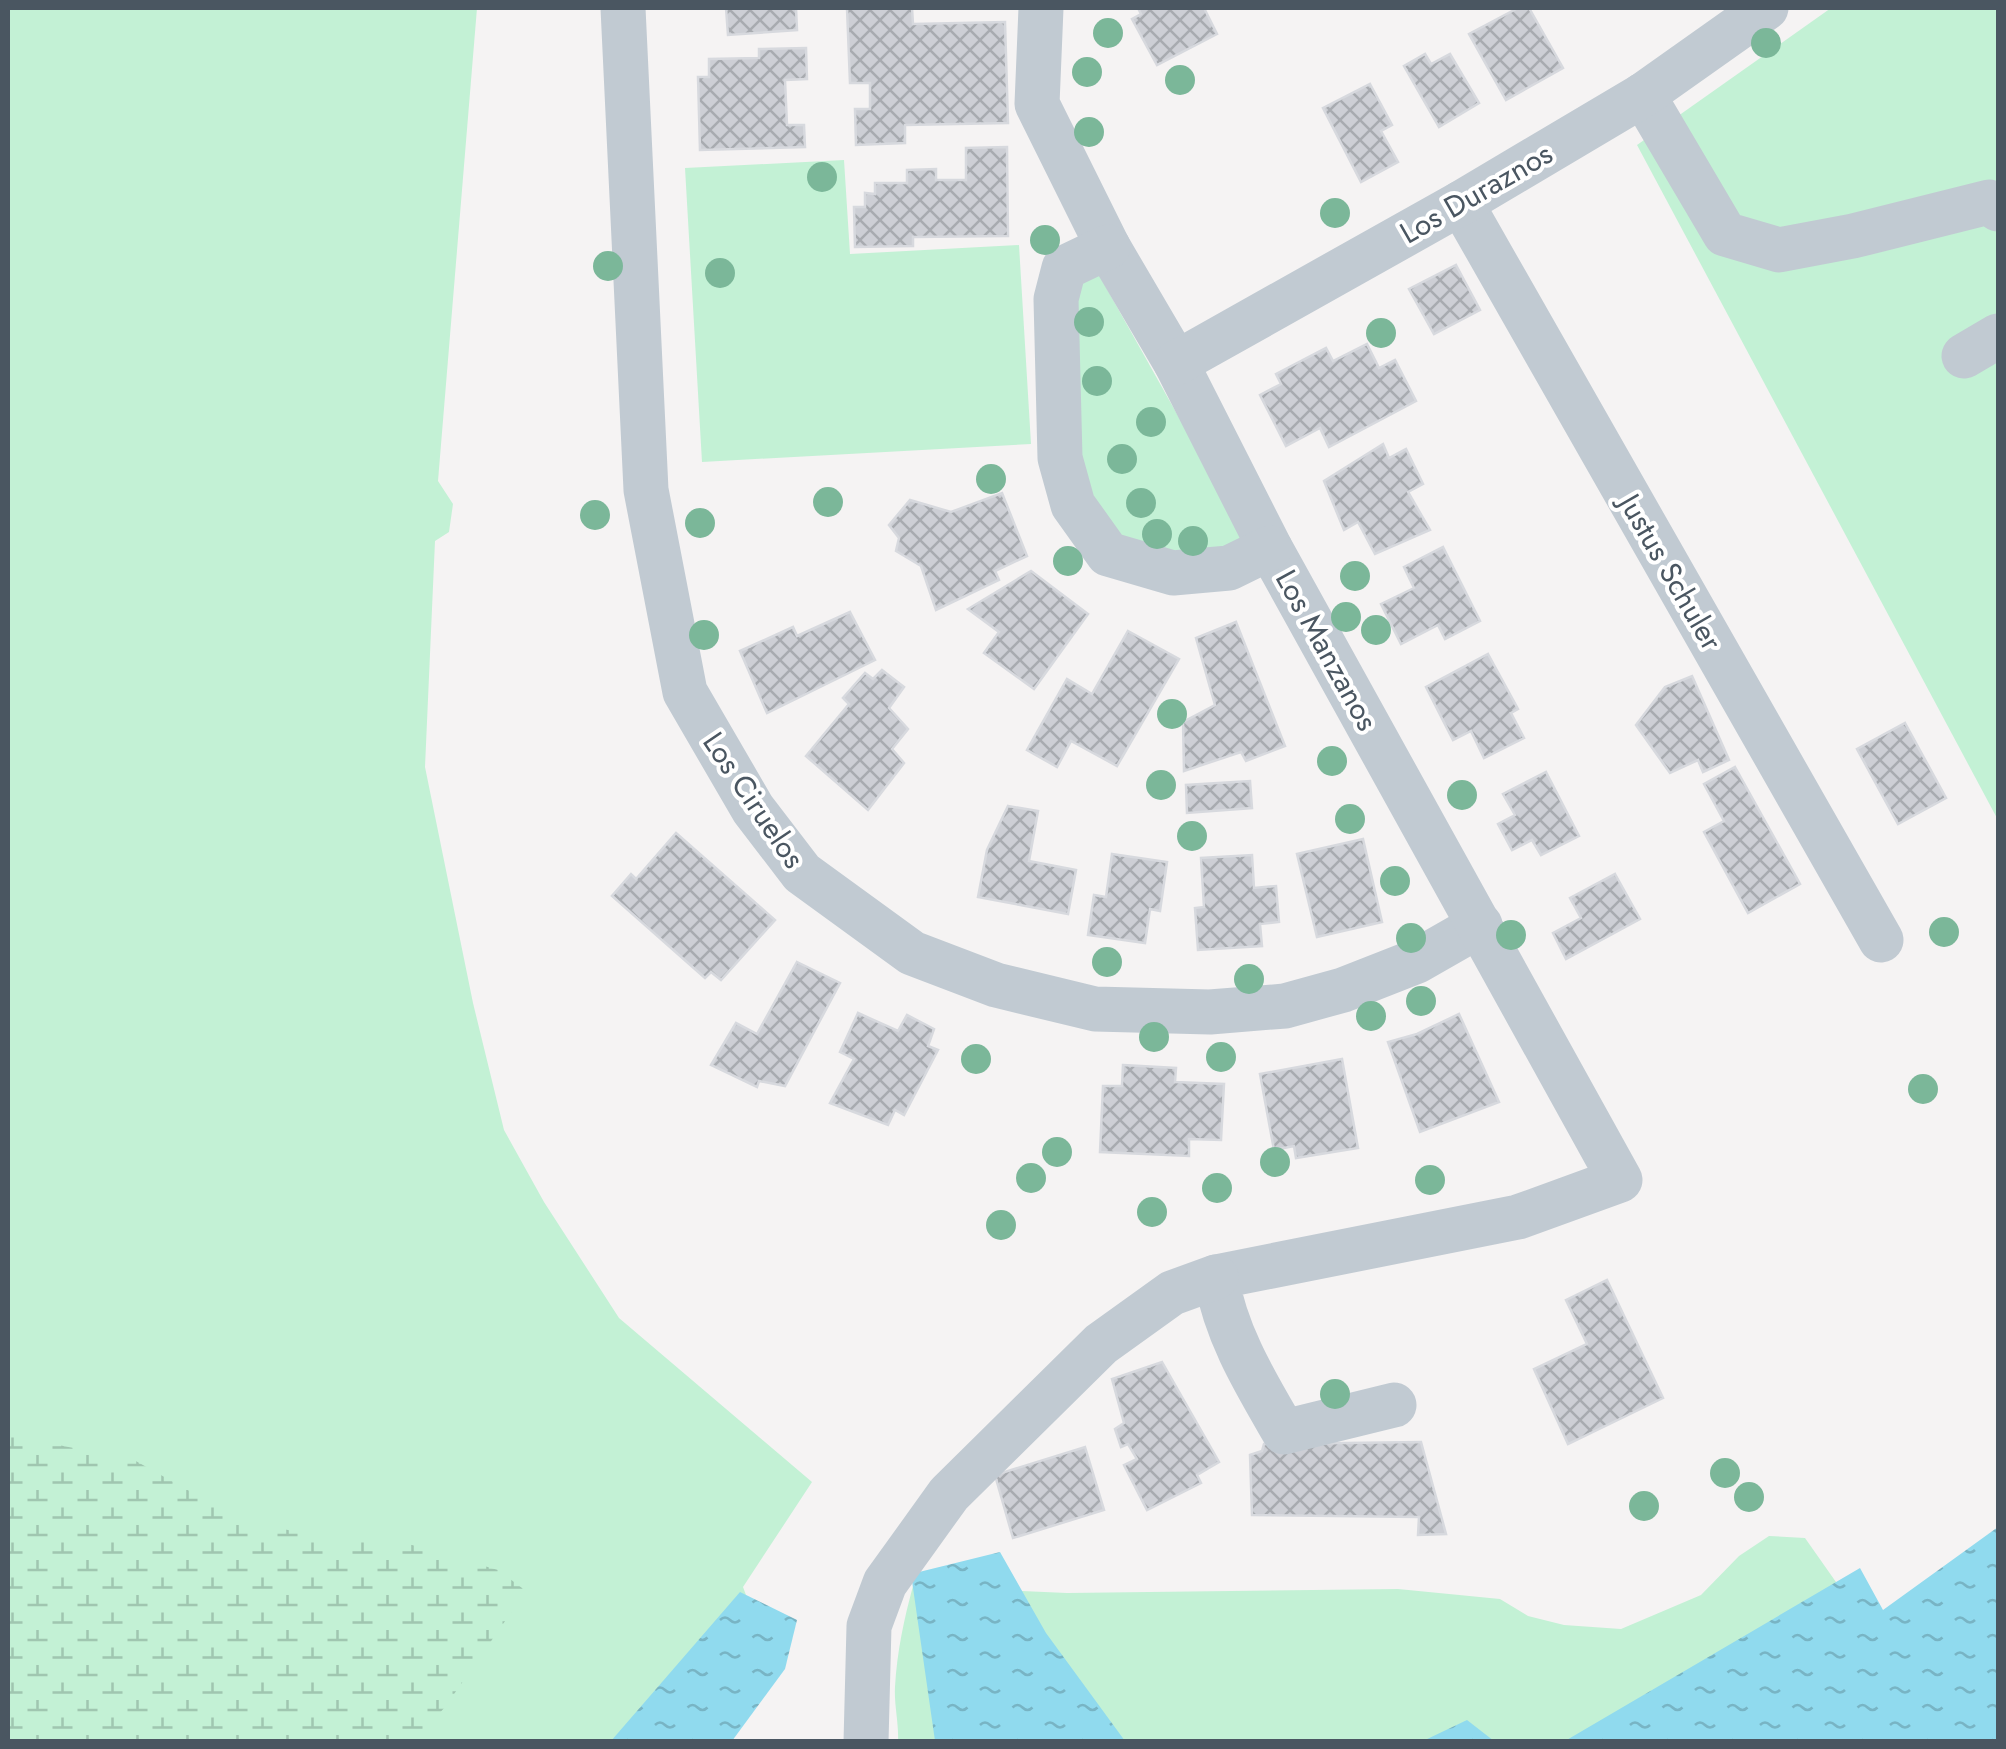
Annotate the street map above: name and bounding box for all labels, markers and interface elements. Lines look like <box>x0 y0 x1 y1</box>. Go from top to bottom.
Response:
street label: Los Duraznos <box>1392 132 1560 254</box>
street label: Justus Schuler <box>1607 482 1733 659</box>
street label: Los Manzanos <box>1265 562 1389 738</box>
street label: Los Ciruelos <box>693 723 815 877</box>

